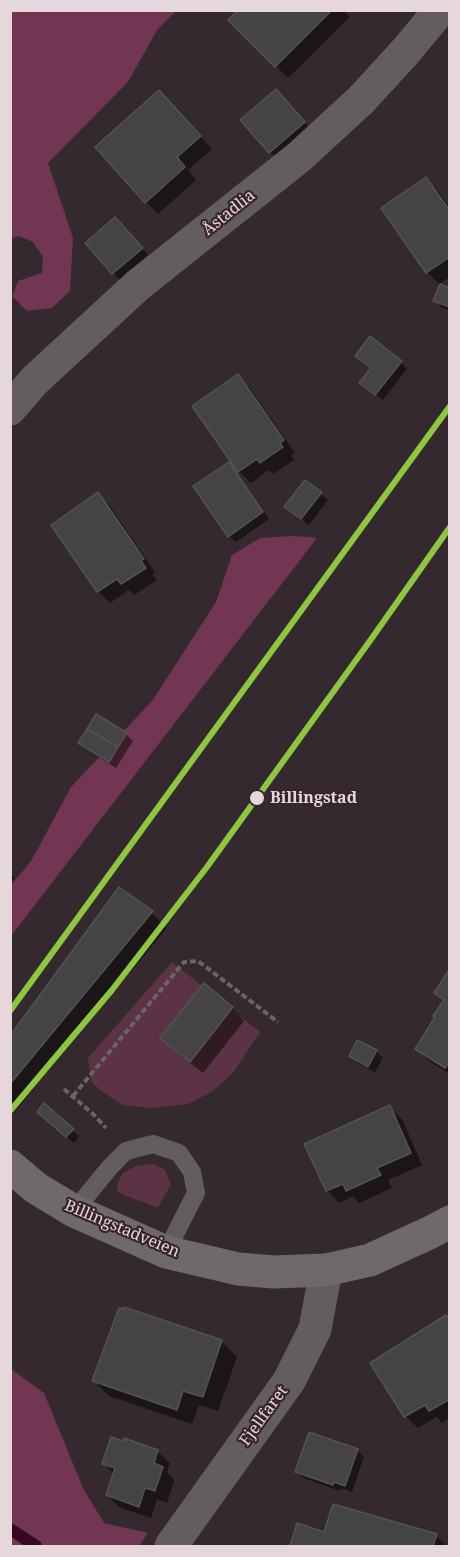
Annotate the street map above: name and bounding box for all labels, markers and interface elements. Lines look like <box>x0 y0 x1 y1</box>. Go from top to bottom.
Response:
street label: Åstadlia <box>199 186 259 240</box>
place label: Billingstad <box>270 788 357 808</box>
marker: Billingstad <box>248 789 266 807</box>
street label: Billingstadveien <box>62 1196 182 1262</box>
street label: Fjellfaret <box>236 1382 292 1450</box>

